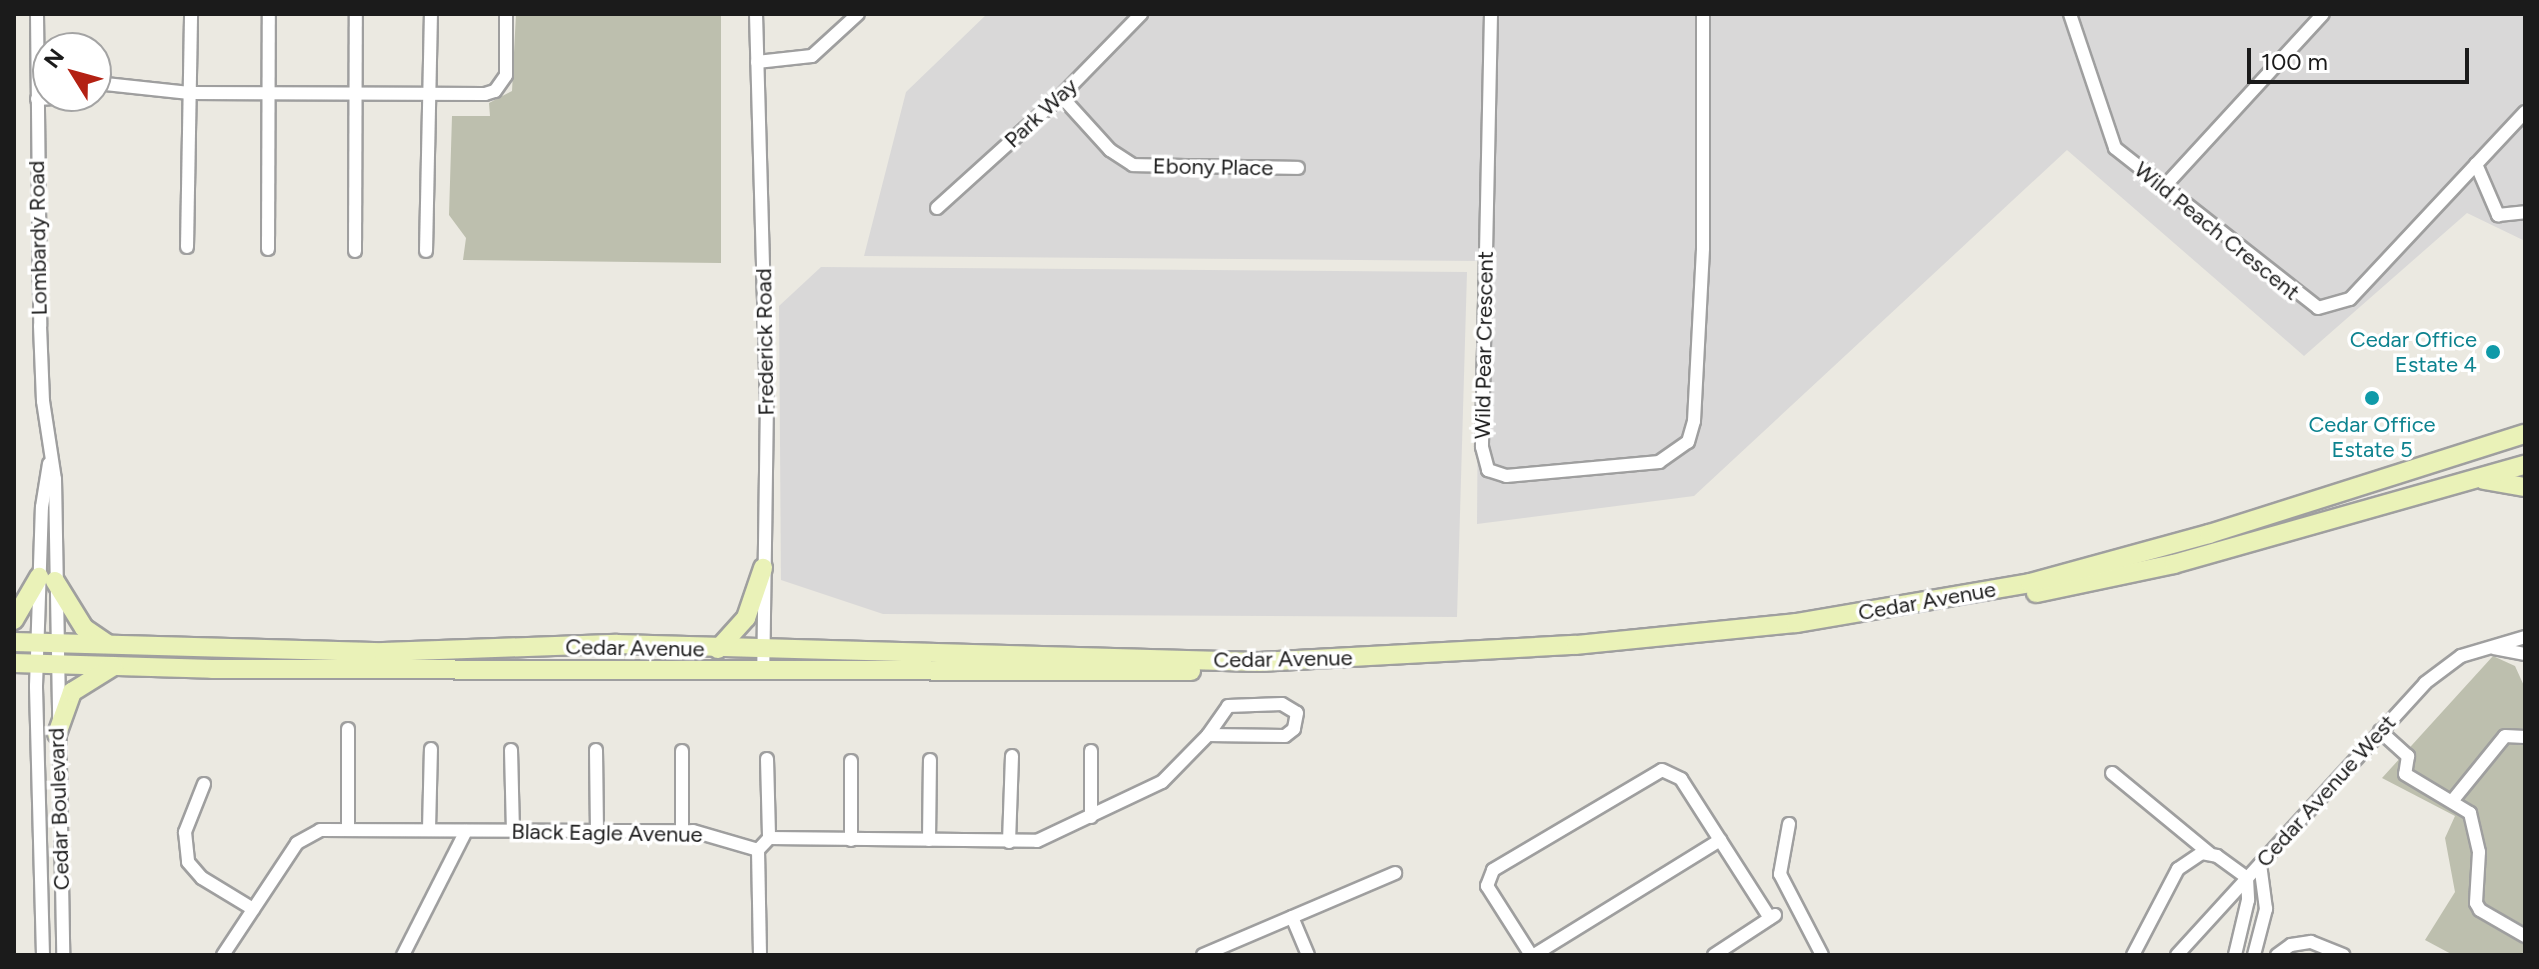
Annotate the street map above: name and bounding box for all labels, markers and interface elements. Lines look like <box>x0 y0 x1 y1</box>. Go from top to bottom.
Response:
north arrow <box>32 32 112 112</box>
scale bar <box>2251 32 2473 82</box>
text: N <box>38 44 70 73</box>
text: 100 m <box>2261 47 2328 76</box>
street label: Park Way <box>999 73 1083 153</box>
street label: Ebony Place <box>1153 153 1273 181</box>
street label: Wild Peach Crescent <box>2129 156 2305 306</box>
street label: Lombardy Road <box>23 160 53 316</box>
street label: Wild Pear Crescent <box>1469 251 1499 439</box>
street label: Frederick Road <box>751 268 779 416</box>
place label: Cedar Office Estate 4 <box>2350 326 2477 378</box>
marker: Cedar Office Estate 4 <box>2484 343 2502 361</box>
marker: Cedar Office Estate 5 <box>2363 389 2381 407</box>
place label: Cedar Office Estate 5 <box>2308 411 2436 462</box>
street label: Cedar Avenue <box>1856 576 1998 626</box>
street label: Cedar Avenue <box>565 634 705 662</box>
street label: Cedar Avenue <box>1213 645 1353 673</box>
street label: Cedar Avenue West <box>2251 710 2401 872</box>
street label: Cedar Boulevard <box>43 727 75 891</box>
street label: Black Eagle Avenue <box>511 818 703 848</box>

